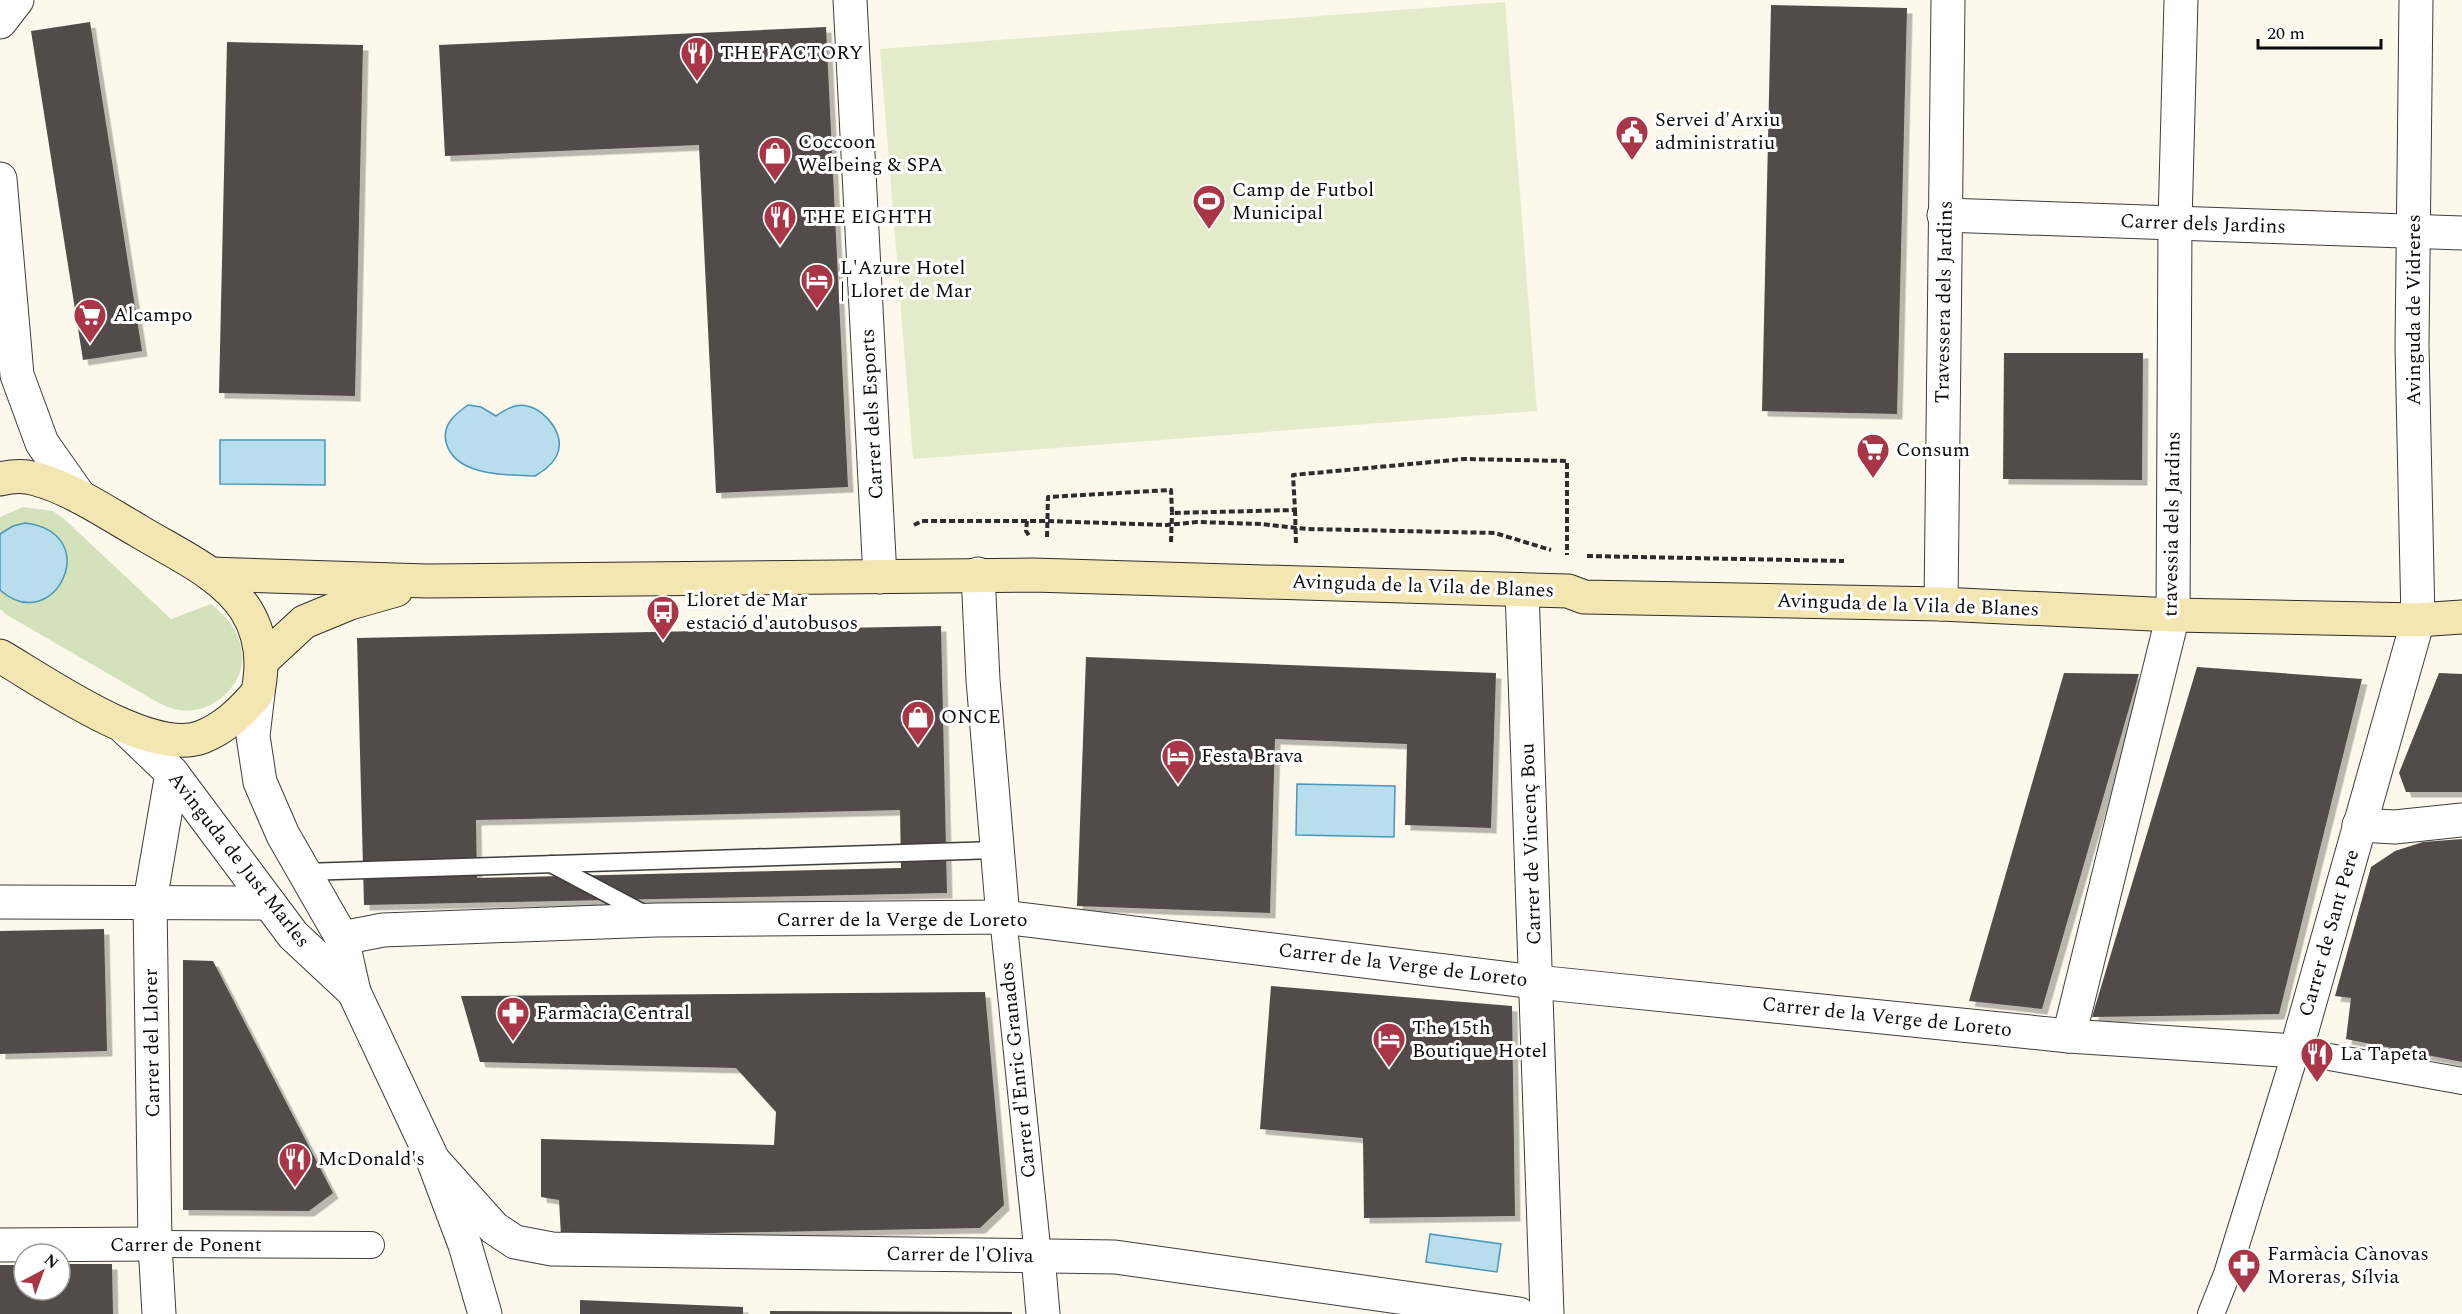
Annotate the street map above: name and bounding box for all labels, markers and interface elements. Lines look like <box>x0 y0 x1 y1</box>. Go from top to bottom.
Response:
scale bar <box>2258 12 2381 50</box>
text: 20 m <box>2267 20 2305 47</box>
restaurant icon: THE FACTORY <box>679 35 715 82</box>
place label: THE FACTORY <box>720 38 863 68</box>
place label: Servei d'Arxiu administratiu <box>1655 105 1781 158</box>
public building icon: Servei d'Arxiu administratiu <box>1614 114 1650 161</box>
place label: Coccoon Welbeing & SPA <box>798 127 943 180</box>
shop icon: Coccoon Welbeing & SPA <box>757 135 793 182</box>
place label: Camp de Futbol Municipal <box>1232 175 1374 228</box>
sports icon: Camp de Futbol Municipal <box>1191 183 1227 230</box>
restaurant icon: THE EIGHTH <box>762 199 798 246</box>
street label: Travessera dels Jardins <box>1927 200 1961 404</box>
place label: THE EIGHTH <box>803 202 933 232</box>
street label: Carrer dels Jardins <box>2120 206 2286 242</box>
street label: Avinguda de Vidreres <box>2399 214 2429 406</box>
place label: L'Azure Hotel | Lloret de Mar <box>840 253 972 306</box>
hotel icon: L'Azure Hotel | Lloret de Mar <box>799 262 835 309</box>
supermarket icon: Alcampo <box>72 297 108 344</box>
place label: Alcampo <box>113 300 192 330</box>
street label: Carrer dels Esports <box>853 328 891 500</box>
street label: travessia dels Jardins <box>2155 431 2189 617</box>
supermarket icon: Consum <box>1855 432 1891 479</box>
place label: Consum <box>1896 435 1970 465</box>
street label: Avinguda de la Vila de Blanes <box>1291 566 1555 606</box>
place label: Lloret de Mar estació d'autobusos <box>686 585 858 638</box>
street label: Avinguda de la Vila de Blanes <box>1776 585 2040 625</box>
bus stop icon: Lloret de Mar estació d'autobusos <box>645 594 681 641</box>
shop icon: ONCE <box>900 699 936 746</box>
place label: ONCE <box>941 702 1001 732</box>
hotel icon: Festa Brava <box>1160 738 1196 785</box>
place label: Festa Brava <box>1201 741 1303 771</box>
street label: Carrer de Vincenç Bou <box>1512 742 1550 946</box>
street label: Avinguda de Just Marles <box>161 766 317 954</box>
street label: Carrer de Sant Pere <box>2291 846 2367 1020</box>
street label: Carrer de la Verge de Loreto <box>777 905 1027 935</box>
street label: Carrer de la Verge de Loreto <box>1277 935 1529 995</box>
street label: Carrer d'Enric Granados <box>992 960 1044 1180</box>
street label: Carrer del Llorer <box>136 968 168 1118</box>
street label: Carrer de la Verge de Loreto <box>1761 989 2013 1045</box>
pharmacy icon: Farmàcia Central <box>495 995 531 1042</box>
place label: Farmàcia Central <box>536 998 690 1028</box>
place label: The 15th Boutique Hotel <box>1412 1013 1547 1066</box>
hotel icon: The 15th Boutique Hotel <box>1371 1021 1407 1068</box>
restaurant icon: La Tapeta <box>2299 1036 2335 1083</box>
place label: La Tapeta <box>2340 1039 2428 1069</box>
restaurant icon: McDonald's <box>277 1141 313 1188</box>
place label: McDonald's <box>318 1144 425 1174</box>
street label: Carrer de Ponent <box>110 1230 262 1260</box>
street label: Carrer de l'Oliva <box>886 1239 1034 1271</box>
place label: Farmàcia Cànovas Moreras, Sílvia <box>2267 1239 2429 1292</box>
north arrow <box>12 1242 72 1302</box>
pharmacy icon: Farmàcia Cànovas Moreras, Sílvia <box>2226 1247 2262 1294</box>
text: N <box>38 1248 64 1275</box>

